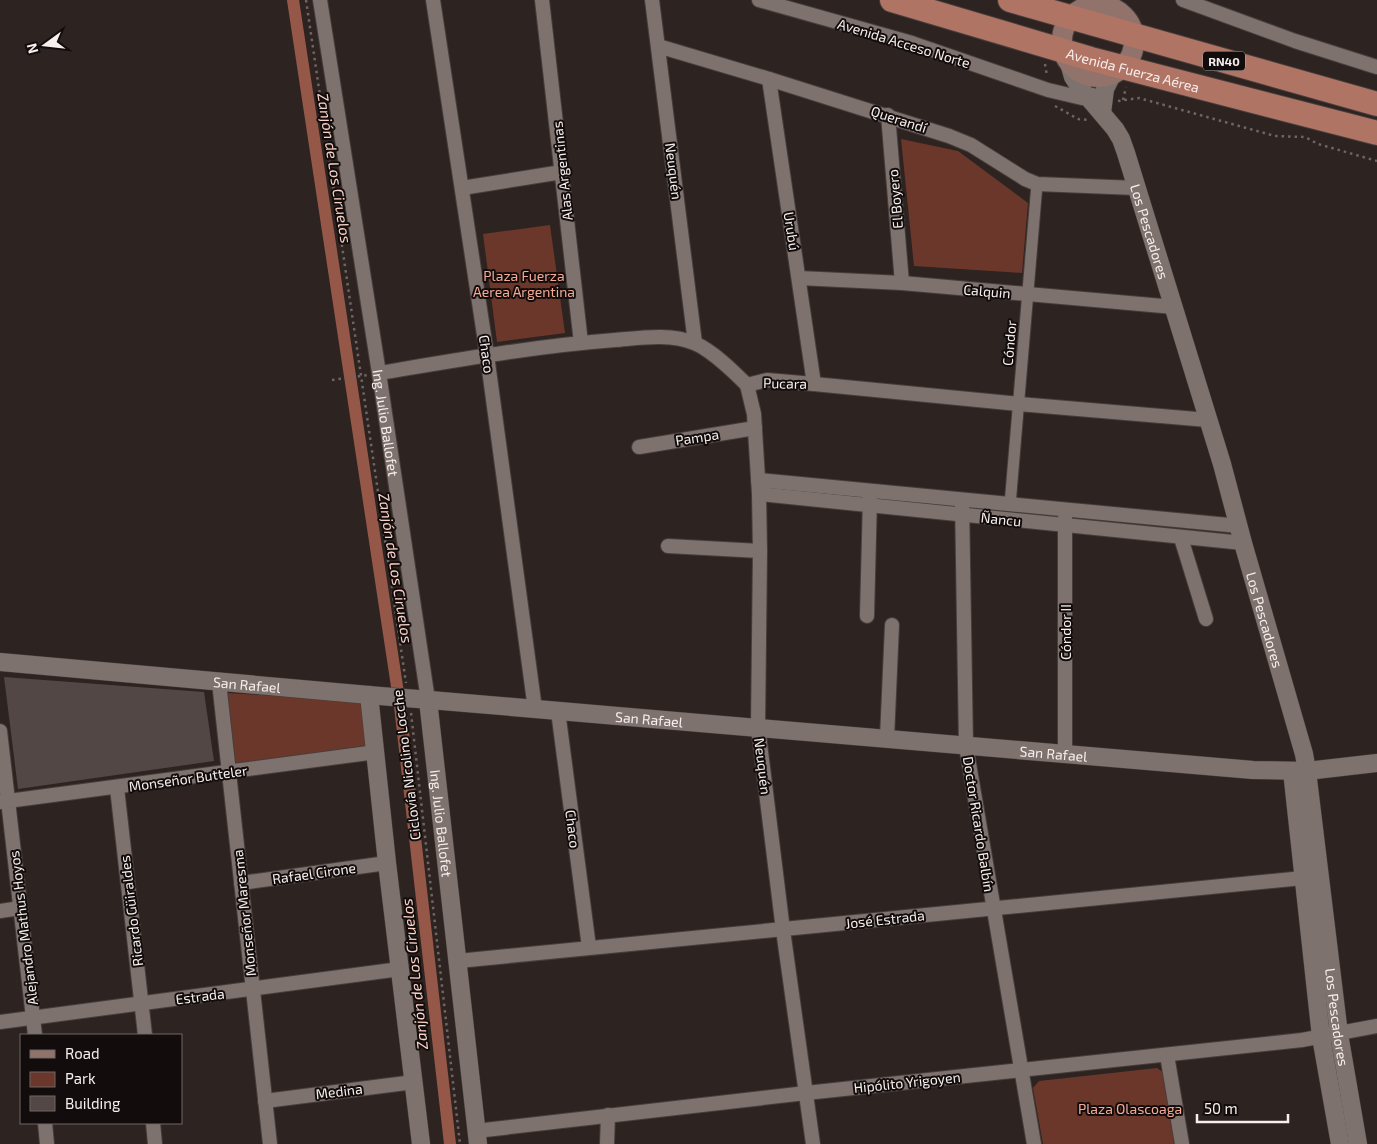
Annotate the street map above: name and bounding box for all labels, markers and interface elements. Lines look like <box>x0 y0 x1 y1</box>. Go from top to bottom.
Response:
street label: Avenida Acceso Norte <box>836 15 972 71</box>
north arrow <box>20 20 70 70</box>
text: N <box>22 41 41 56</box>
street label: Avenida Fuerza Aérea <box>1065 44 1201 95</box>
road number: RN40 <box>1203 51 1245 70</box>
water label: Zanjón de Los Ciruelos <box>313 92 356 245</box>
street label: Querandí <box>869 102 930 136</box>
street label: Alas Argentinas <box>548 120 576 222</box>
street label: Neuquén <box>662 142 686 200</box>
street label: El Boyero <box>884 169 906 229</box>
street label: Los Pescadores <box>1127 182 1173 281</box>
street label: Urubú <box>781 210 803 252</box>
park label: Plaza Fuerza Aerea Argentina <box>473 267 575 300</box>
street label: Calquin <box>963 280 1011 302</box>
street label: Cóndor <box>999 319 1019 366</box>
street label: Chaco <box>476 334 498 374</box>
street label: Ing. Julio Ballofet <box>370 368 403 477</box>
street label: Pucara <box>763 374 807 392</box>
street label: Pampa <box>674 425 720 449</box>
water label: Zanjón de Los Ciruelos <box>374 492 417 645</box>
street label: Ñancu <box>980 508 1022 530</box>
street label: Los Pescadores <box>1243 570 1287 669</box>
street label: Cóndor II <box>1057 604 1074 660</box>
street label: San Rafael <box>212 673 282 696</box>
street label: Ciclovía Nicolino Locche <box>388 689 424 841</box>
street label: San Rafael <box>615 707 685 730</box>
street label: Neuquén <box>751 737 775 795</box>
street label: San Rafael <box>1019 742 1089 764</box>
street label: Doctor Ricardo Balbín <box>960 755 998 893</box>
street label: Monseñor Butteler <box>128 761 249 795</box>
street label: Ing. Julio Ballofet <box>427 769 456 878</box>
street label: Chaco <box>562 809 584 849</box>
street label: Monseñor Maresma <box>229 849 259 977</box>
street label: Alejandro Mathus Hoyos <box>5 850 41 1006</box>
street label: Ricardo Güiraldes <box>116 855 146 967</box>
street label: Rafael Cirone <box>271 859 357 887</box>
water label: Zanjón de Los Ciruelos <box>397 897 432 1050</box>
street label: José Estrada <box>844 906 926 932</box>
street label: Los Pescadores <box>1323 967 1353 1067</box>
street label: Estrada <box>174 985 226 1007</box>
legend <box>20 1034 182 1124</box>
text: Road <box>65 1044 100 1062</box>
street label: Hipólito Yrigoyen <box>853 1068 961 1096</box>
text: Park <box>65 1069 96 1087</box>
street label: Medina <box>315 1080 363 1102</box>
scale bar <box>1197 1092 1288 1124</box>
text: Building <box>65 1094 121 1112</box>
text: 50 m <box>1204 1099 1238 1117</box>
park label: Plaza Olascoaga <box>1078 1100 1182 1117</box>

